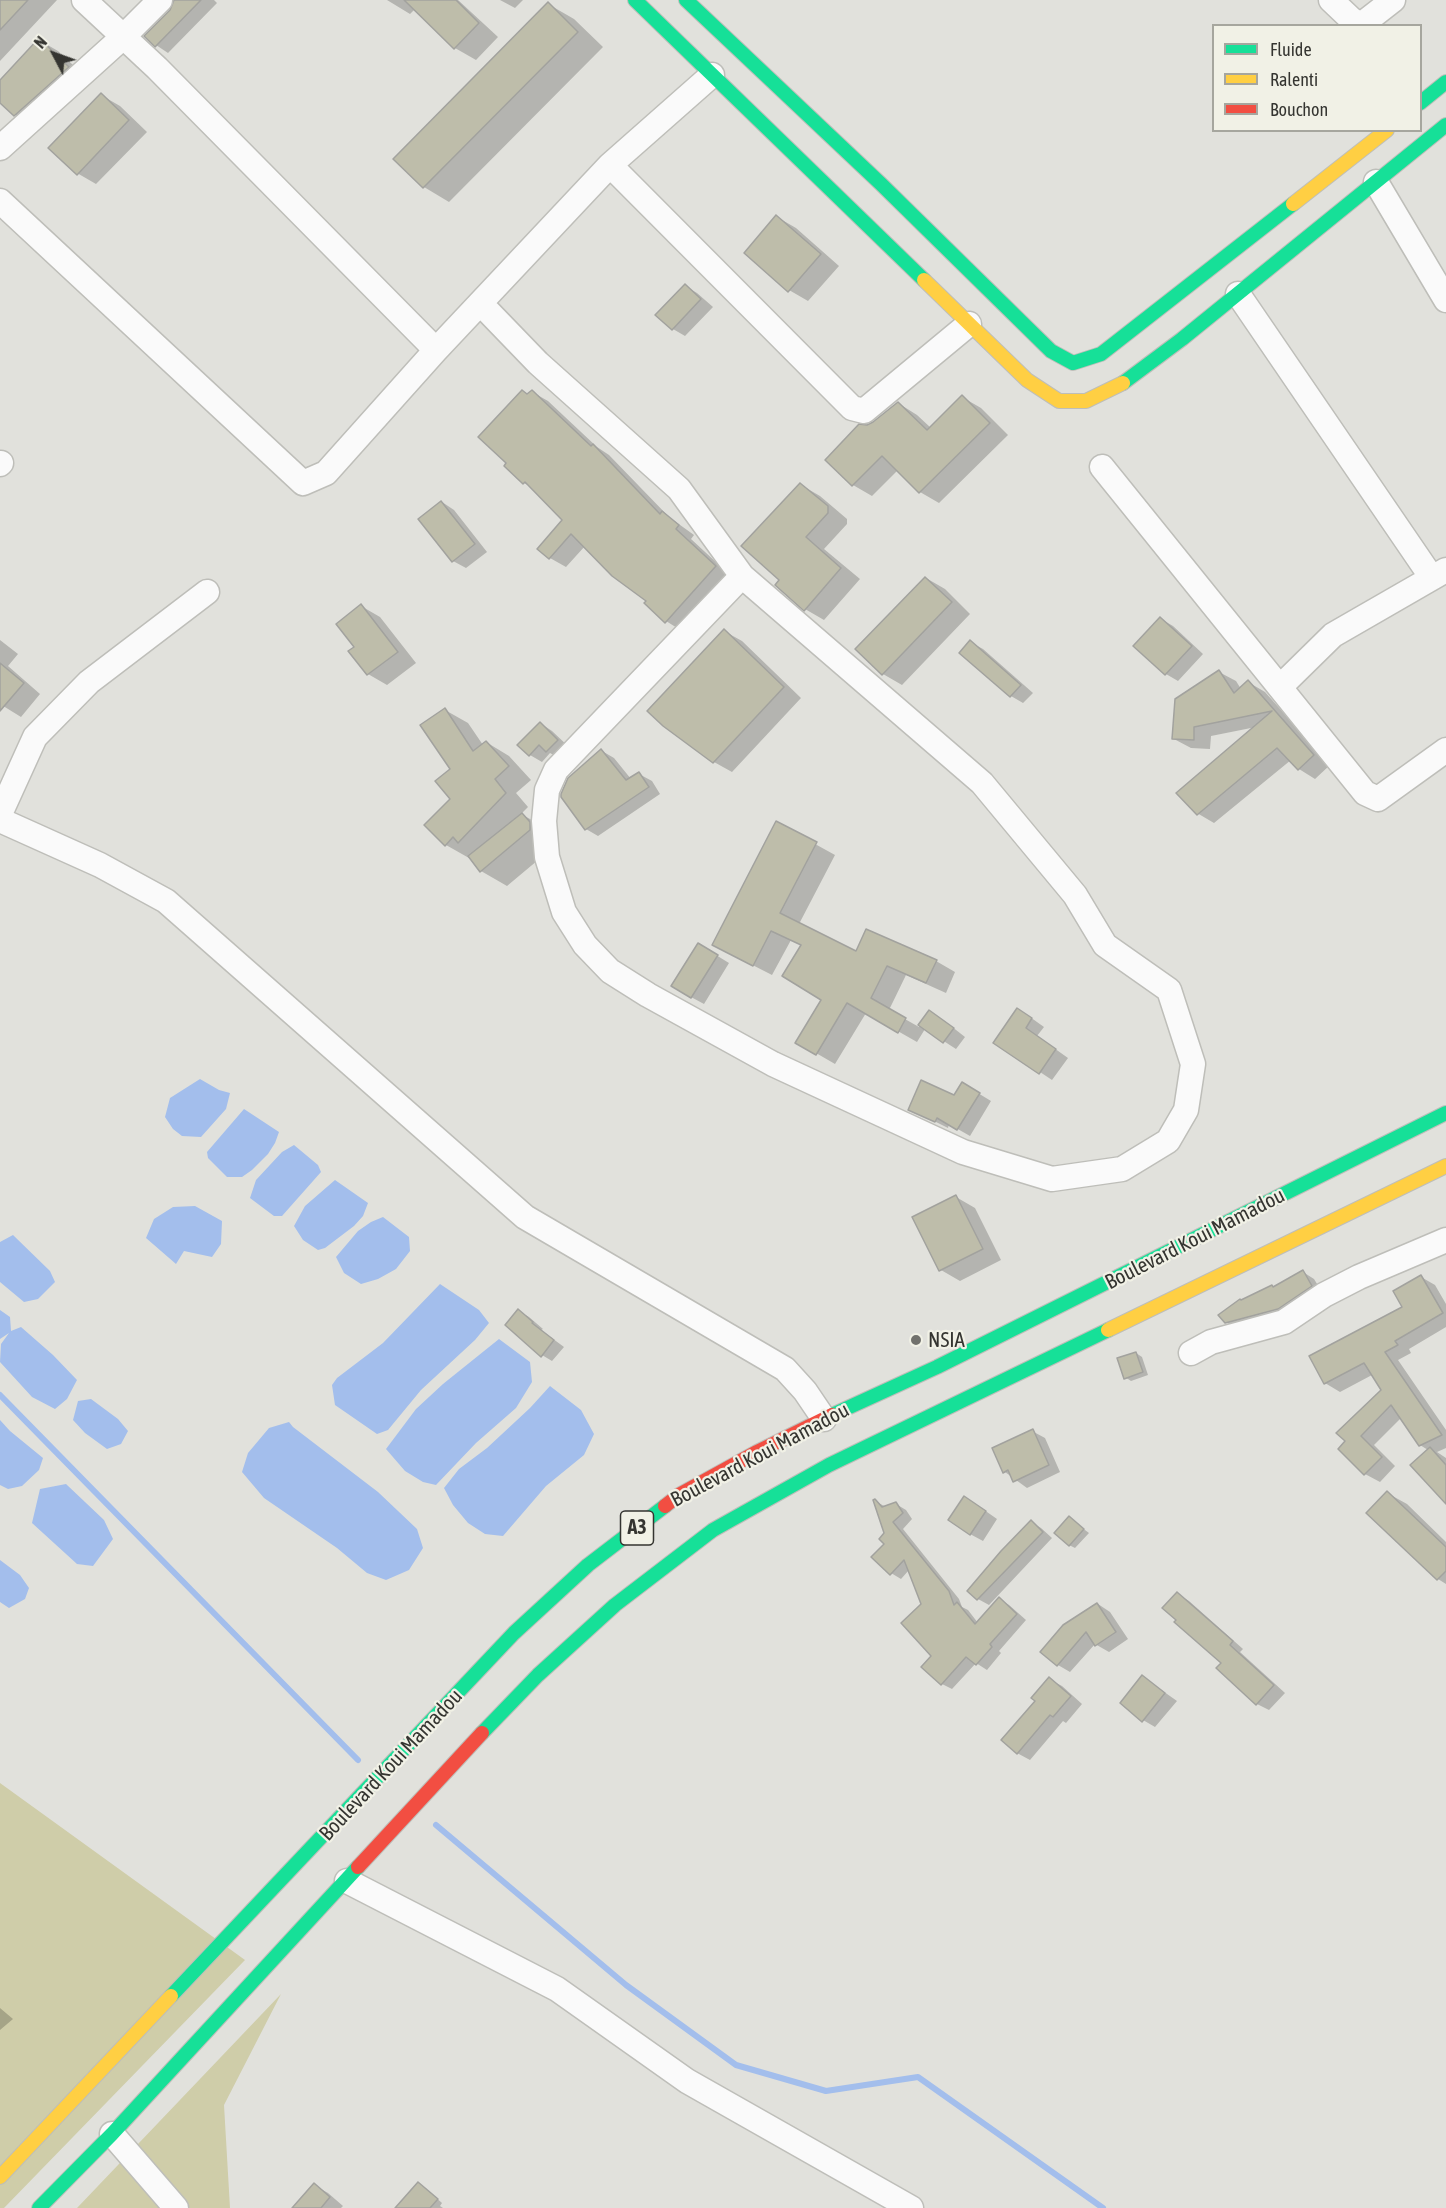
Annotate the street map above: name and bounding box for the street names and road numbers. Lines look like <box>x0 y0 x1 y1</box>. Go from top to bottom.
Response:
street label: Boulevard Koui Mamadou <box>1101 1183 1289 1295</box>
street label: Boulevard Koui Mamadou <box>667 1397 853 1513</box>
road number: A3 <box>620 1511 654 1545</box>
street label: Boulevard Koui Mamadou <box>314 1684 468 1846</box>

